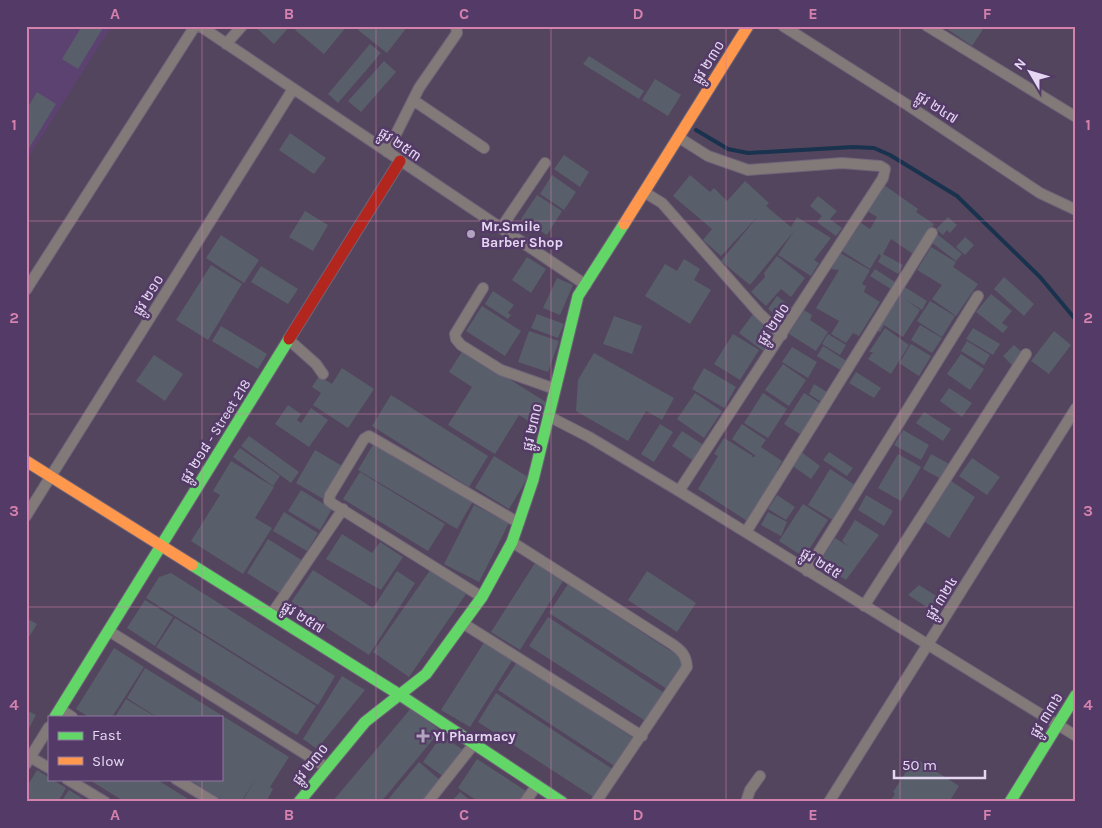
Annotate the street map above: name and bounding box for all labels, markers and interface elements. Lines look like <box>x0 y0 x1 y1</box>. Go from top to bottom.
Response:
text: A <box>110 4 120 23</box>
text: B <box>284 4 294 23</box>
text: C <box>459 4 469 23</box>
text: D <box>633 4 644 23</box>
text: E <box>808 4 818 23</box>
text: F <box>983 4 992 23</box>
street label: ផ្លូវ ២៣០ <box>688 37 731 89</box>
north arrow <box>1004 48 1054 98</box>
text: N <box>1010 55 1030 73</box>
street label: ផ្លូវ ២៤៧ <box>911 87 961 130</box>
text: 1 <box>11 115 17 134</box>
text: 1 <box>1085 115 1091 134</box>
street label: ផ្លូវ ២៥៣ <box>373 124 424 168</box>
place label: Mr.Smile Barber Shop <box>481 218 563 251</box>
marker: Mr.Smile Barber Shop <box>465 228 477 240</box>
street label: ផ្លូវ ២១០ <box>129 272 170 321</box>
street label: ផ្លូវ ២៧០ <box>753 300 796 350</box>
text: 2 <box>9 308 19 327</box>
text: 2 <box>1083 308 1093 327</box>
street label: ផ្លូវ ២១៨ - Street 218 <box>176 376 257 488</box>
street label: ផ្លូវ ២៣០ <box>519 402 549 453</box>
text: 3 <box>9 501 19 520</box>
text: 3 <box>1083 501 1093 520</box>
street label: ផ្លូវ ២៥៥ <box>795 544 844 585</box>
street label: ផ្លូវ ៣២៤ <box>921 573 964 625</box>
street label: ផ្លូវ ២៥៧ <box>277 598 327 640</box>
street label: ផ្លូវ ៣៣៦ <box>1026 690 1069 743</box>
text: 4 <box>9 695 19 714</box>
text: 4 <box>1083 695 1093 714</box>
legend <box>48 716 222 780</box>
text: Fast <box>92 726 122 744</box>
place label: YI Pharmacy <box>433 728 516 745</box>
marker: YI Pharmacy <box>417 730 429 742</box>
street label: ផ្លូវ ២៣០ <box>289 740 335 790</box>
scale bar <box>894 748 986 780</box>
text: Slow <box>92 752 124 770</box>
text: 50 m <box>902 756 937 774</box>
text: A <box>110 805 120 824</box>
text: B <box>284 805 294 824</box>
text: C <box>459 805 469 824</box>
text: D <box>633 805 644 824</box>
text: E <box>808 805 818 824</box>
text: F <box>983 805 992 824</box>

